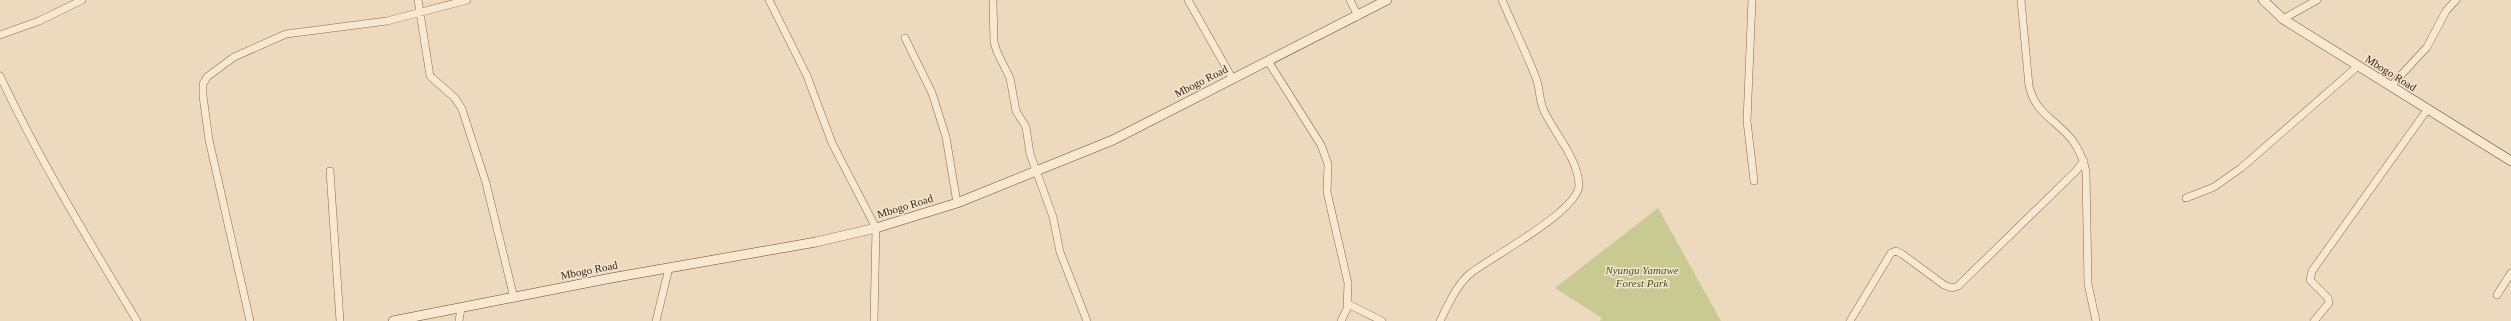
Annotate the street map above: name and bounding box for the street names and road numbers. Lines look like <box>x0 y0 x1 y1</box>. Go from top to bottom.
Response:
street label: Mbogo Road <box>2363 53 2419 94</box>
street label: Mbogo Road <box>1173 62 1230 99</box>
street label: Mbogo Road <box>876 192 935 220</box>
street label: Mbogo Road <box>560 259 619 281</box>

